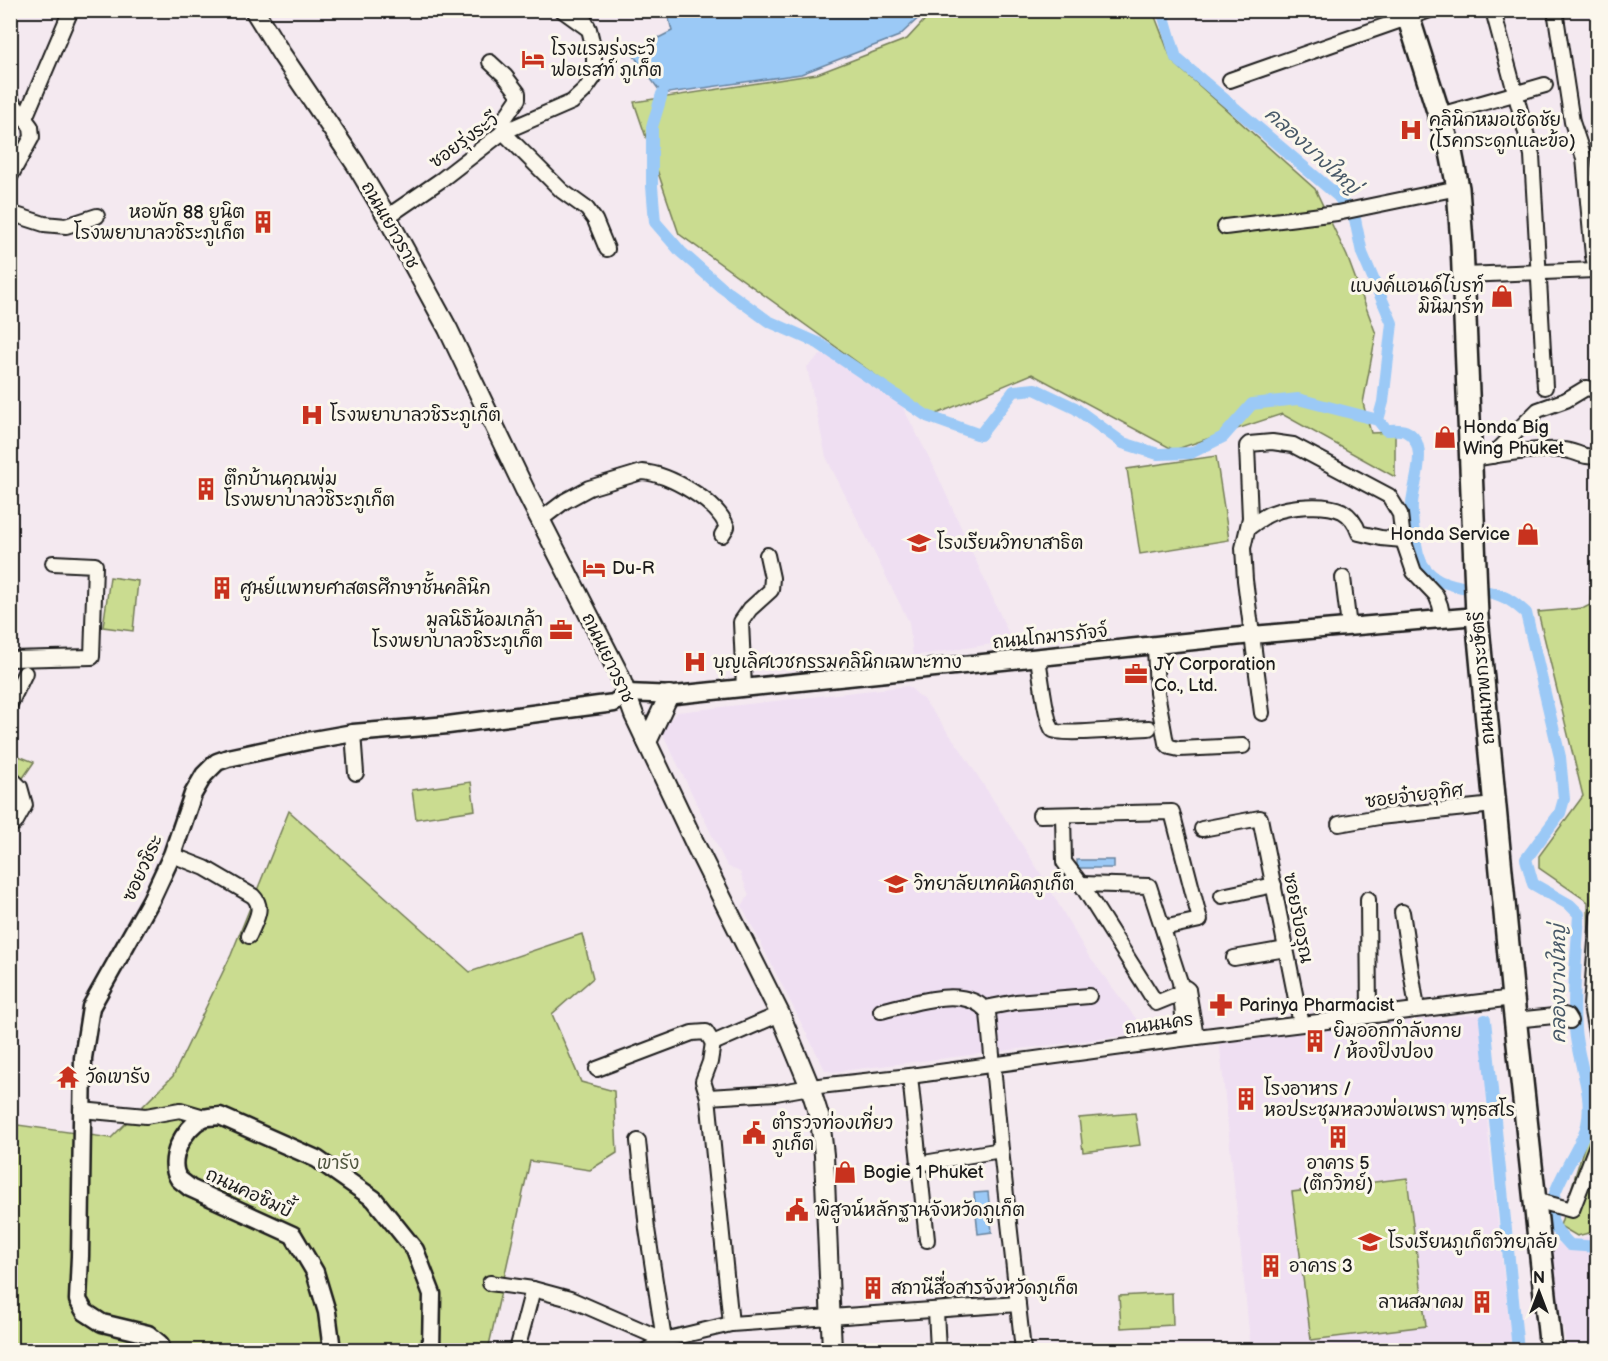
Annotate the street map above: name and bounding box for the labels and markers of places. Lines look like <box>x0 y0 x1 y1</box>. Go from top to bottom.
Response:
place label: โรงแรมรุ่งระวี ฟอเรสท์ ภูเก็ต <box>551 36 662 84</box>
hotel icon: โรงแรมรุ่งระวี ฟอเรสท์ ภูเก็ต <box>520 46 546 72</box>
place label: คลินิกหมอเชิดชัย (โรคกระดูกและข้อ) <box>1429 109 1576 155</box>
hospital icon: คลินิกหมอเชิดชัย (โรคกระดูกและข้อ) <box>1398 117 1424 143</box>
place label: หอพัก 88 ยูนิต โรงพยาบาลวชิระภูเก็ต <box>74 201 245 247</box>
building icon: หอพัก 88 ยูนิต โรงพยาบาลวชิระภูเก็ต <box>250 209 276 235</box>
place label: แบงค์แอนด์ไบรท์ มินิมาร์ท <box>1350 273 1484 318</box>
shop icon: แบงค์แอนด์ไบรท์ มินิมาร์ท <box>1489 283 1515 309</box>
hospital icon: โรงพยาบาลวชิระภูเก็ต <box>299 402 325 428</box>
place label: โรงพยาบาลวชิระภูเก็ต <box>330 402 501 429</box>
place label: Honda Big Wing Phuket <box>1463 417 1565 459</box>
shop icon: Honda Big Wing Phuket <box>1432 424 1458 450</box>
place label: ตึกบ้านคุณพุ่ม โรงพยาบาลวชิระภูเก็ต <box>224 467 395 514</box>
building icon: ตึกบ้านคุณพุ่ม โรงพยาบาลวชิระภูเก็ต <box>193 476 219 502</box>
shop icon: Honda Service <box>1515 521 1541 547</box>
place label: Honda Service <box>1390 524 1510 545</box>
school or university icon: โรงเรียนวิทยาสาธิต <box>906 530 932 556</box>
place label: โรงเรียนวิทยาสาธิต <box>937 530 1084 554</box>
hotel icon: Du-R <box>581 555 607 581</box>
place label: Du-R <box>612 558 655 579</box>
place label: ศูนย์แพทยศาสตรศึกษาชั้นคลินิก <box>240 571 491 602</box>
building icon: ศูนย์แพทยศาสตรศึกษาชั้นคลินิก <box>209 575 235 601</box>
place label: มูลนิธิน้อมเกล้า โรงพยาบาลวชิระภูเก็ต <box>372 608 543 655</box>
office icon: มูลนิธิน้อมเกล้า โรงพยาบาลวชิระภูเก็ต <box>548 617 574 643</box>
hospital icon: บุญเลิศเวชกรรมคลินิกเฉพาะทาง <box>682 649 708 675</box>
place label: บุญเลิศเวชกรรมคลินิกเฉพาะทาง <box>713 651 962 676</box>
place label: JY Corporation Co., Ltd. <box>1154 654 1276 696</box>
office icon: JY Corporation Co., Ltd. <box>1123 661 1149 687</box>
school or university icon: วิทยาลัยเทคนิคภูเก็ต <box>883 871 909 897</box>
place label: วิทยาลัยเทคนิคภูเก็ต <box>914 871 1074 898</box>
pharmacy icon: Parinya Pharmacist <box>1208 992 1234 1018</box>
place label: Parinya Pharmacist <box>1239 995 1395 1016</box>
place label: ยิมออกกำลังกาย / ห้องปิงปอง <box>1333 1019 1462 1063</box>
building icon: ยิมออกกำลังกาย / ห้องปิงปอง <box>1302 1028 1328 1054</box>
temple icon: วัดเขารัง <box>55 1064 81 1090</box>
place label: วัดเขารัง <box>86 1066 150 1088</box>
place label: โรงอาหาร / หอประชุมหลวงพ่อเพรา พุทฺธสโร <box>1264 1076 1515 1124</box>
building icon: โรงอาหาร / หอประชุมหลวงพ่อเพรา พุทฺธสโร <box>1233 1086 1259 1112</box>
place label: ตำรวจท่องเที่ยว ภูเก็ต <box>772 1105 893 1158</box>
public building icon: ตำรวจท่องเที่ยว ภูเก็ต <box>741 1120 767 1146</box>
building icon: อาคาร 5 (ตึกวิทย์) <box>1325 1124 1351 1150</box>
place label: อาคาร 5 (ตึกวิทย์) <box>1303 1153 1373 1195</box>
shop icon: Bogie 1 Phuket <box>832 1159 858 1185</box>
place label: Bogie 1 Phuket <box>863 1162 984 1183</box>
public building icon: พิสูจน์หลักฐานจังหวัดภูเก็ต <box>784 1197 810 1223</box>
place label: พิสูจน์หลักฐานจังหวัดภูเก็ต <box>815 1197 1025 1224</box>
school or university icon: โรงเรียนภูเก็ตวิทยาลัย <box>1357 1229 1383 1255</box>
place label: โรงเรียนภูเก็ตวิทยาลัย <box>1388 1229 1558 1256</box>
building icon: อาคาร 3 <box>1258 1253 1284 1279</box>
place label: อาคาร 3 <box>1289 1256 1353 1277</box>
place label: สถานีสื่อสารจังหวัดภูเก็ต <box>891 1270 1078 1302</box>
building icon: สถานีสื่อสารจังหวัดภูเก็ต <box>860 1275 886 1301</box>
building icon: ลานสมาคม <box>1469 1289 1495 1315</box>
place label: ลานสมาคม <box>1378 1292 1464 1313</box>

